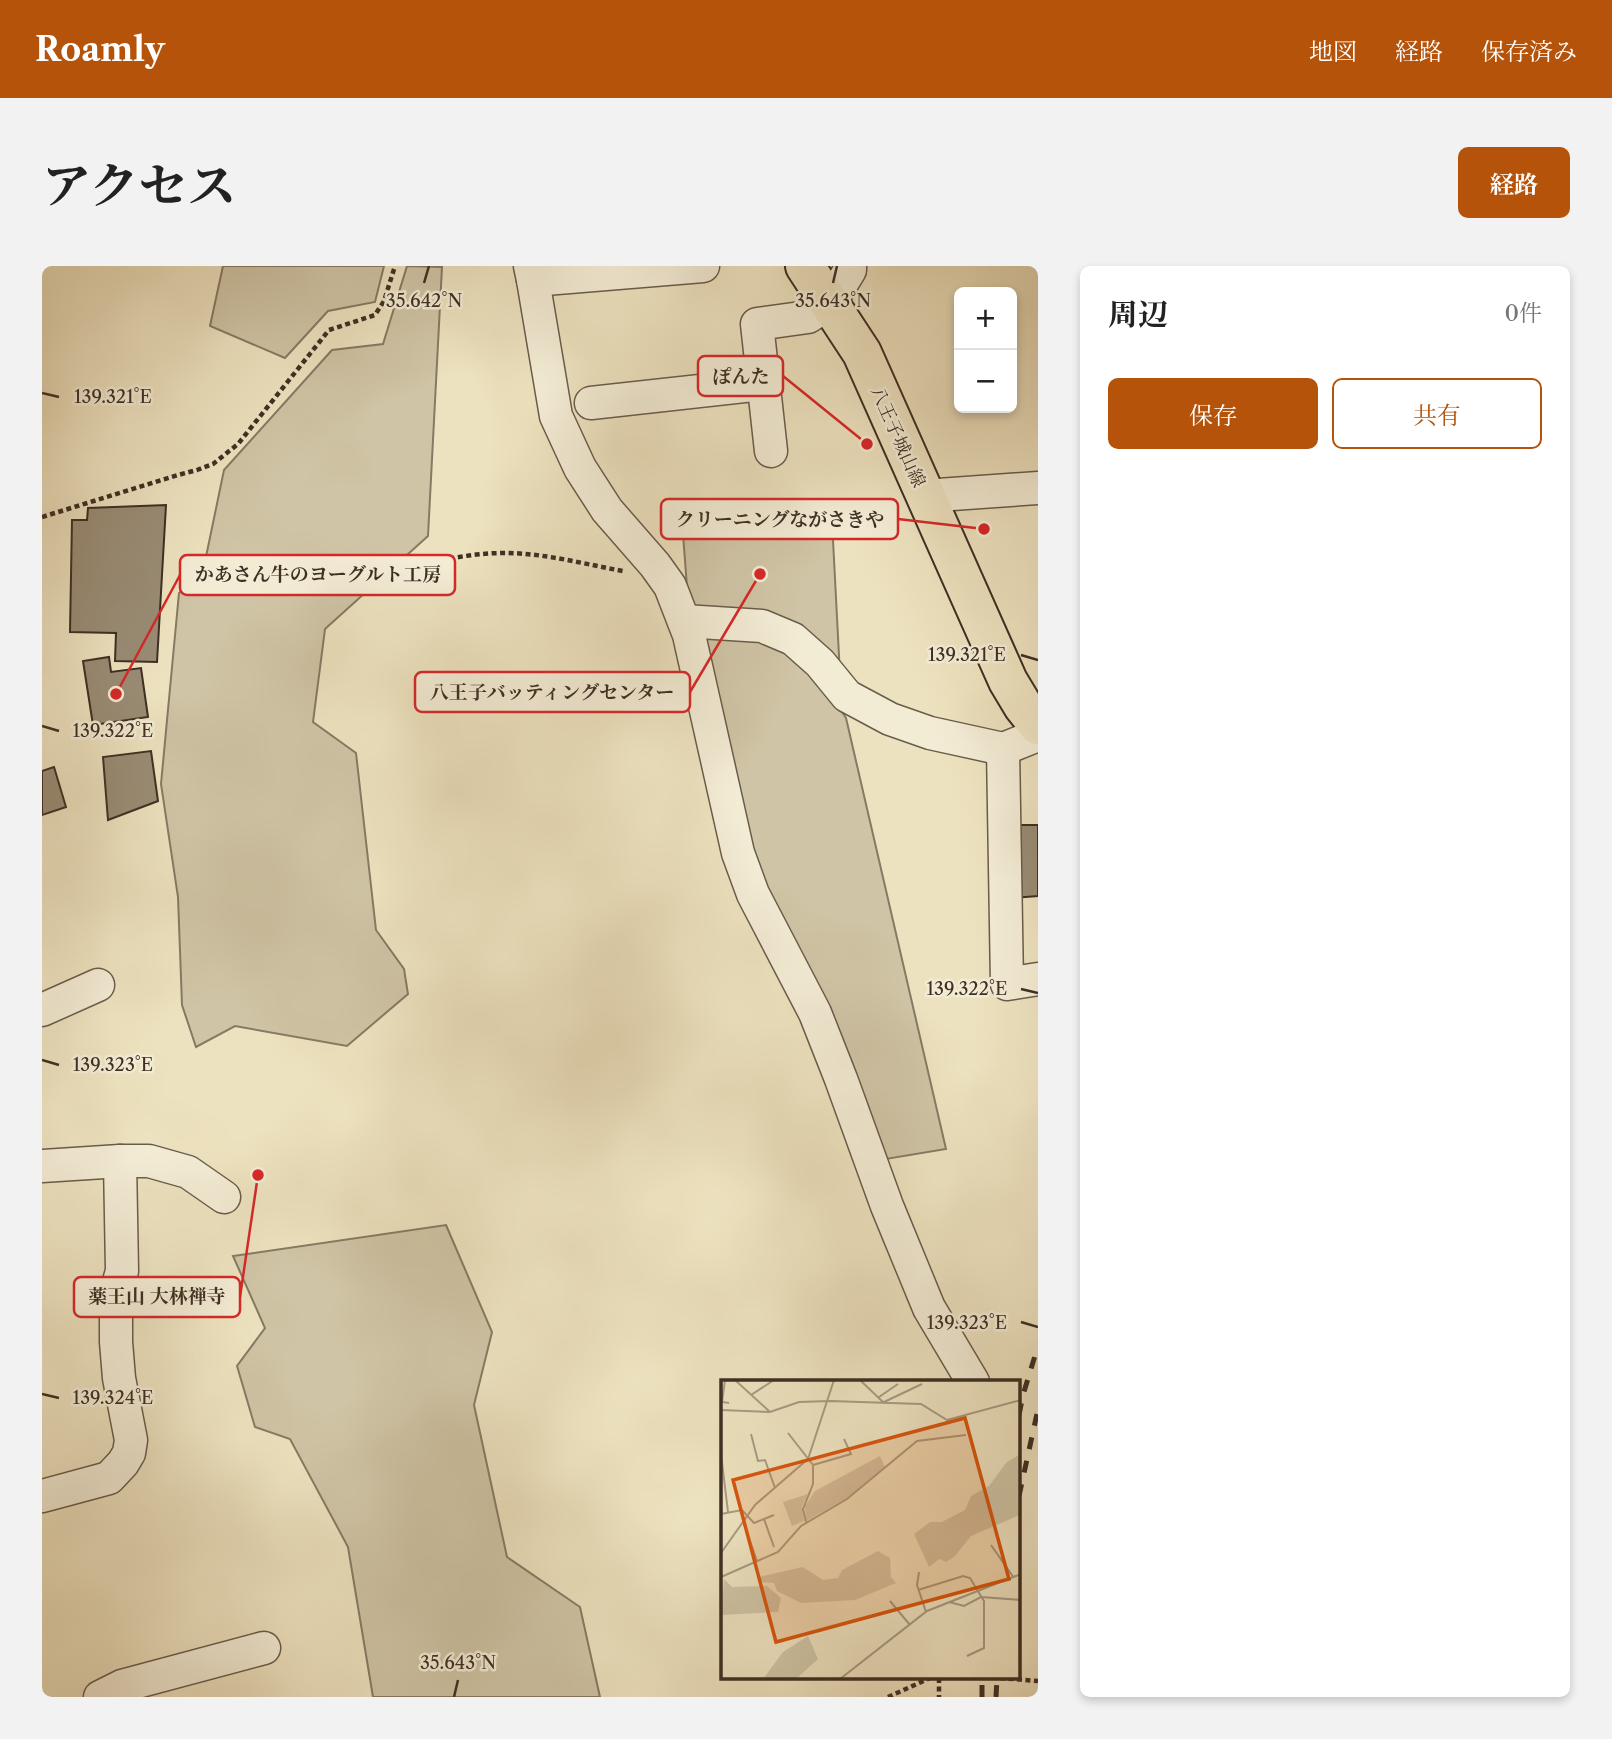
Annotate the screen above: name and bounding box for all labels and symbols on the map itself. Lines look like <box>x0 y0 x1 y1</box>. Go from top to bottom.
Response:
text: 35.642°N <box>386 290 462 312</box>
text: 35.643°N <box>795 290 871 312</box>
callout: ぽんた <box>698 356 783 396</box>
text: ぽんた <box>712 365 770 388</box>
street label: 八王子城山線 <box>866 383 930 491</box>
text: 139.321°E <box>74 386 152 408</box>
callout: クリーニングながさきや <box>661 499 898 539</box>
text: クリーニングながさきや <box>676 508 884 531</box>
callout: かあさん牛のヨーグルト工房 <box>180 555 455 595</box>
text: かあさん牛のヨーグルト工房 <box>195 563 441 586</box>
text: 139.321°E <box>928 644 1006 666</box>
callout: 八王子バッティングセンター <box>415 672 690 712</box>
text: 八王子バッティングセンター <box>430 681 674 704</box>
text: 139.322°E <box>73 720 153 742</box>
text: 139.322°E <box>927 978 1007 1000</box>
text: 139.323°E <box>73 1054 153 1076</box>
callout: 薬王山 大林禅寺 <box>74 1277 240 1317</box>
text: 薬王山 大林禅寺 <box>88 1285 226 1308</box>
text: 139.323°E <box>927 1312 1007 1334</box>
inset map <box>721 1380 1020 1680</box>
text: 139.324°E <box>73 1387 153 1409</box>
text: 35.643°N <box>420 1652 496 1674</box>

